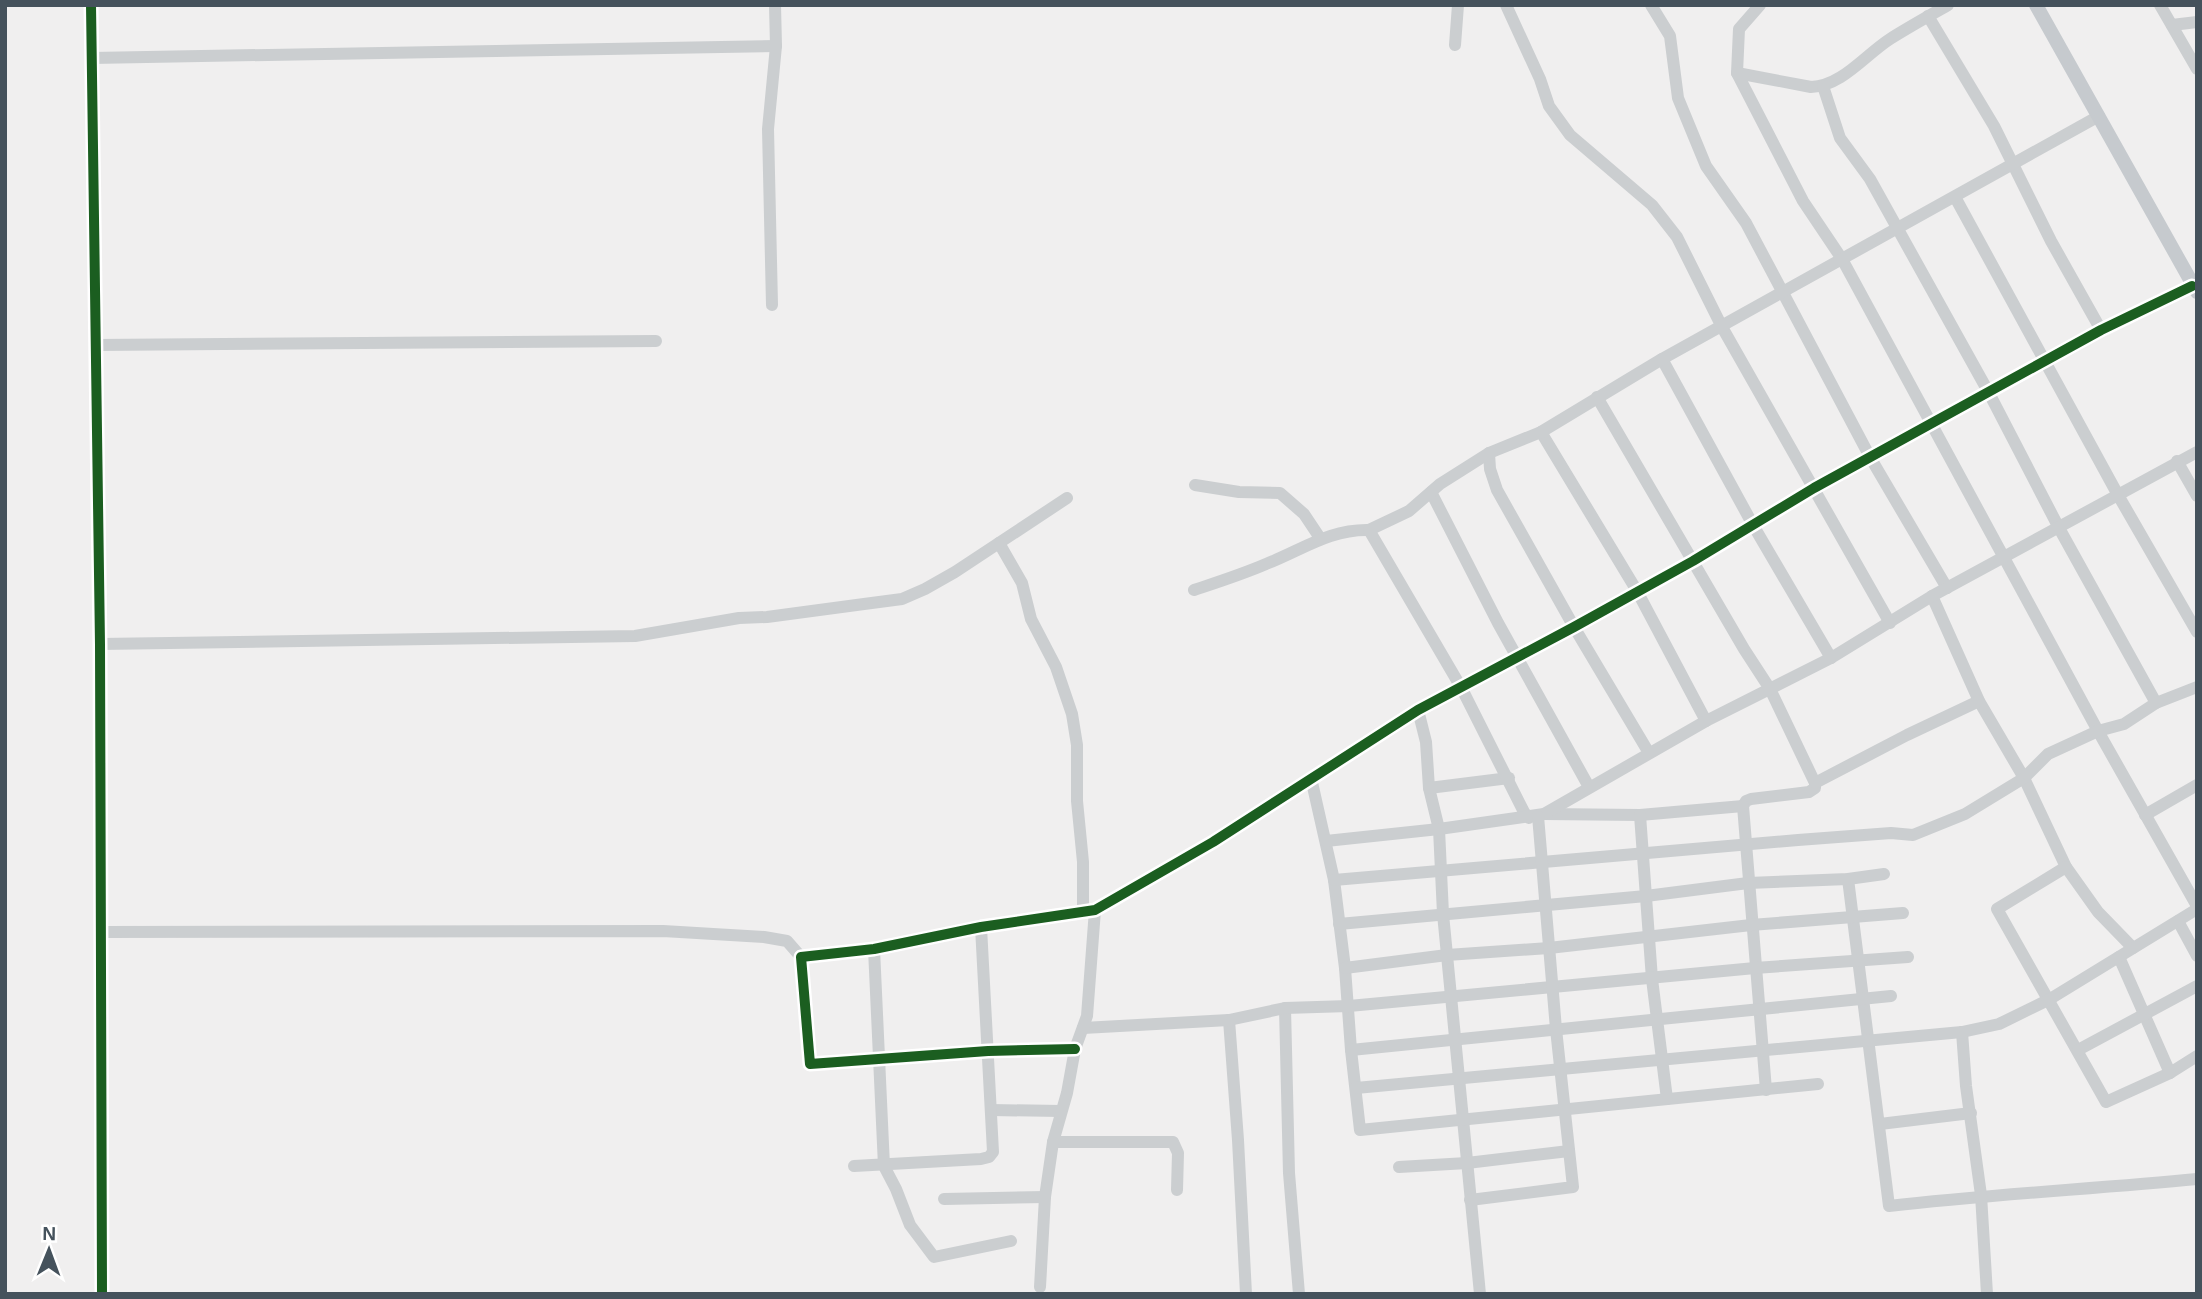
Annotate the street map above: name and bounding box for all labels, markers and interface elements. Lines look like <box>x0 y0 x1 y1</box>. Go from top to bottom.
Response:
north arrow <box>14 1215 84 1285</box>
text: N <box>42 1223 56 1244</box>

